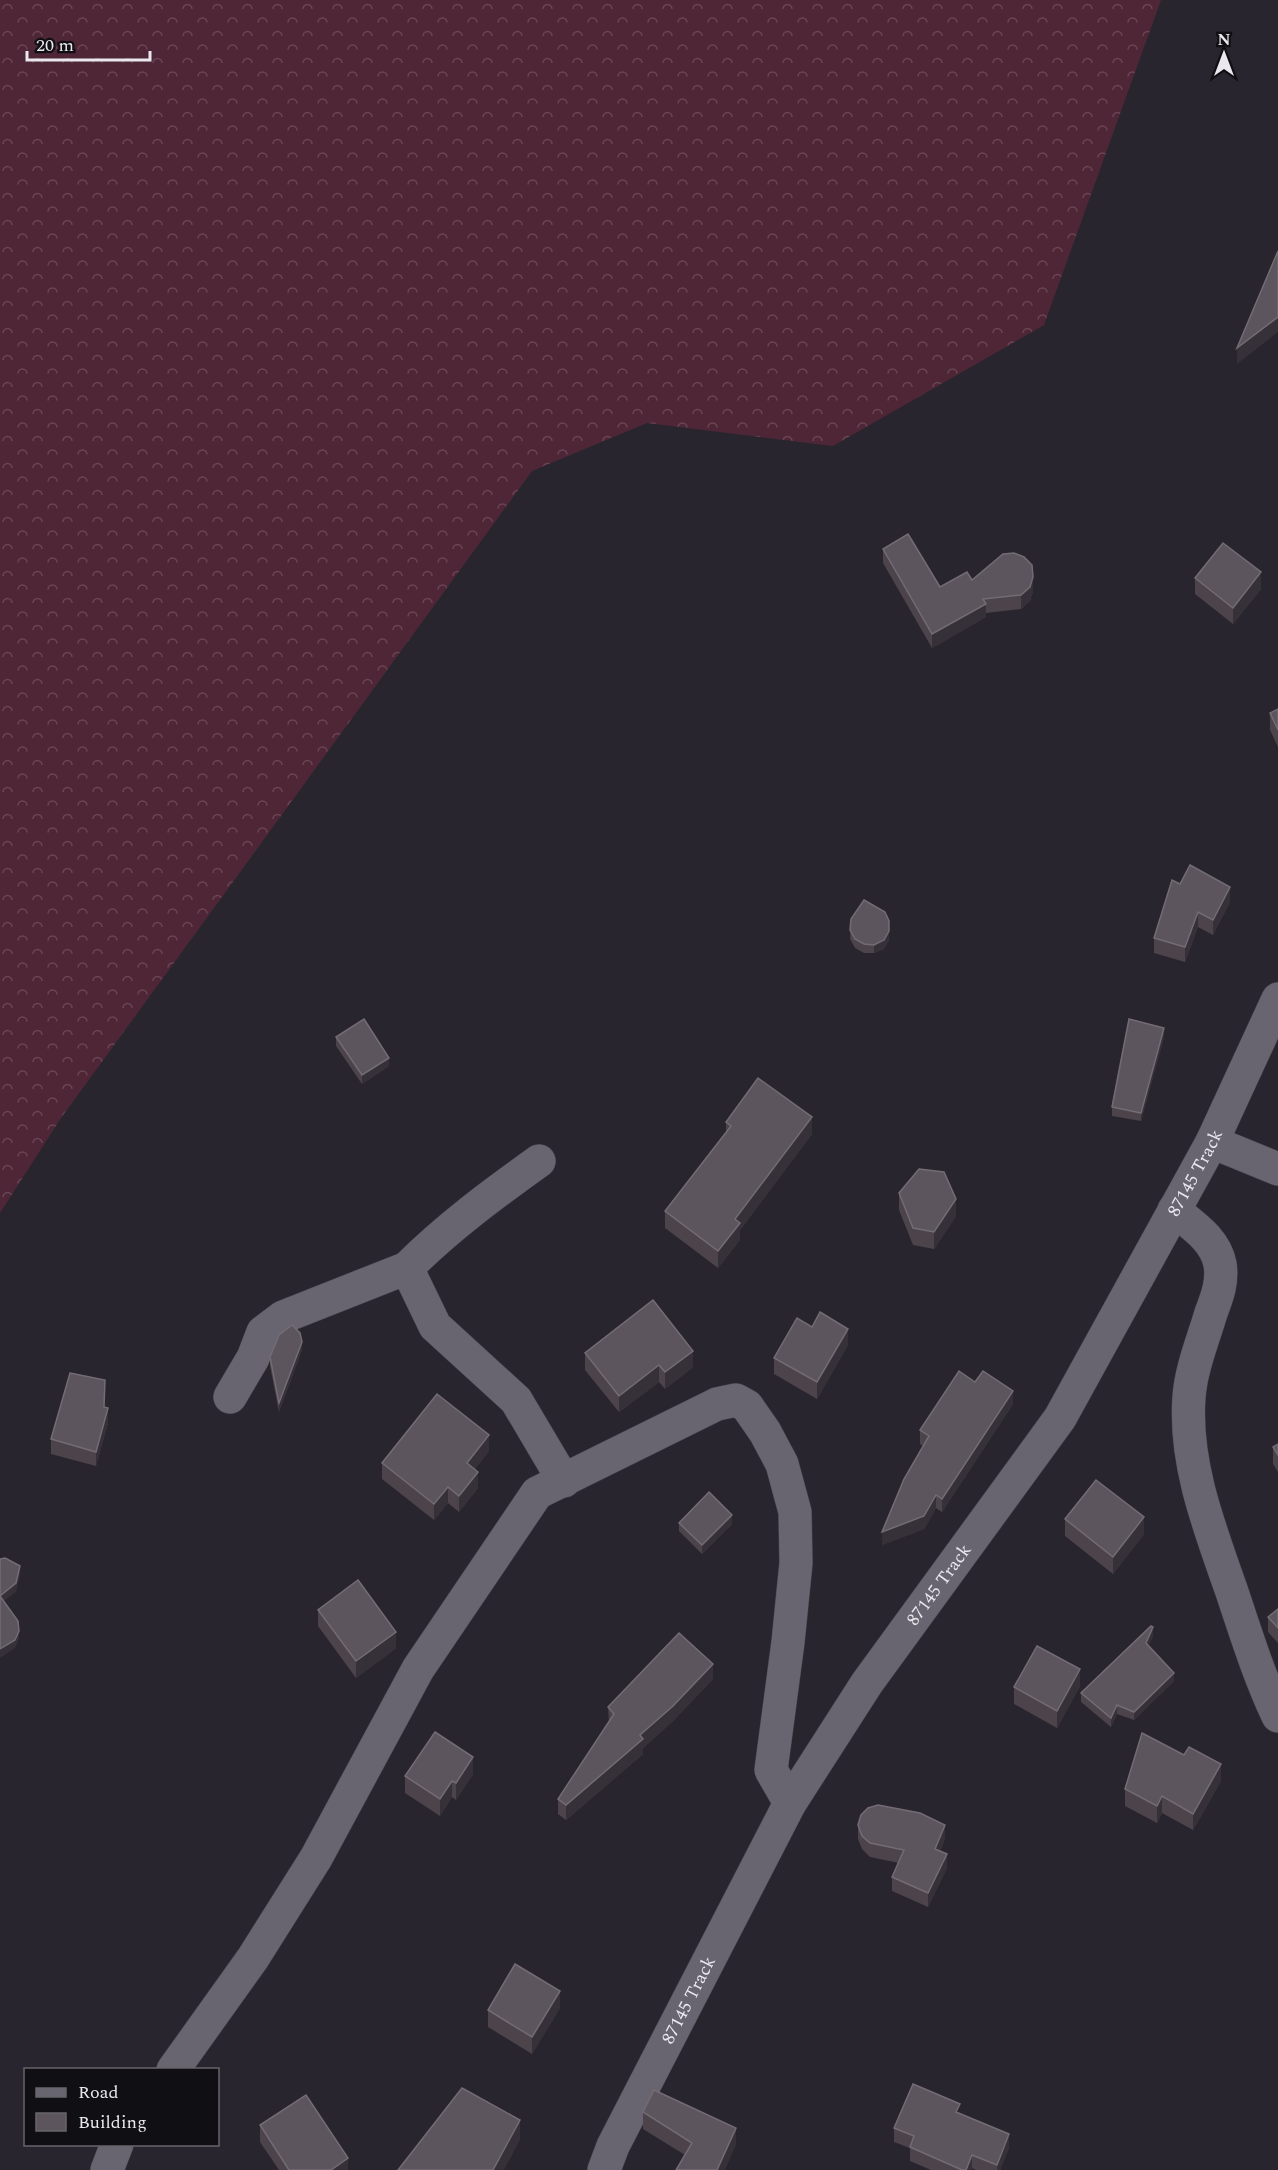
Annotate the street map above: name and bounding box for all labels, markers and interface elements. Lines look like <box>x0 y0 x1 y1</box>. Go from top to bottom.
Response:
scale bar <box>27 24 150 62</box>
north arrow <box>1194 24 1254 84</box>
text: N <box>1217 28 1231 52</box>
text: 20 m <box>36 32 74 59</box>
street label: 87145 Track <box>1160 1125 1230 1221</box>
street label: 87145 Track <box>900 1538 978 1631</box>
street label: 87145 Track <box>654 1951 722 2049</box>
legend <box>24 2068 219 2146</box>
text: Road <box>78 2079 119 2106</box>
text: Building <box>78 2109 147 2136</box>

